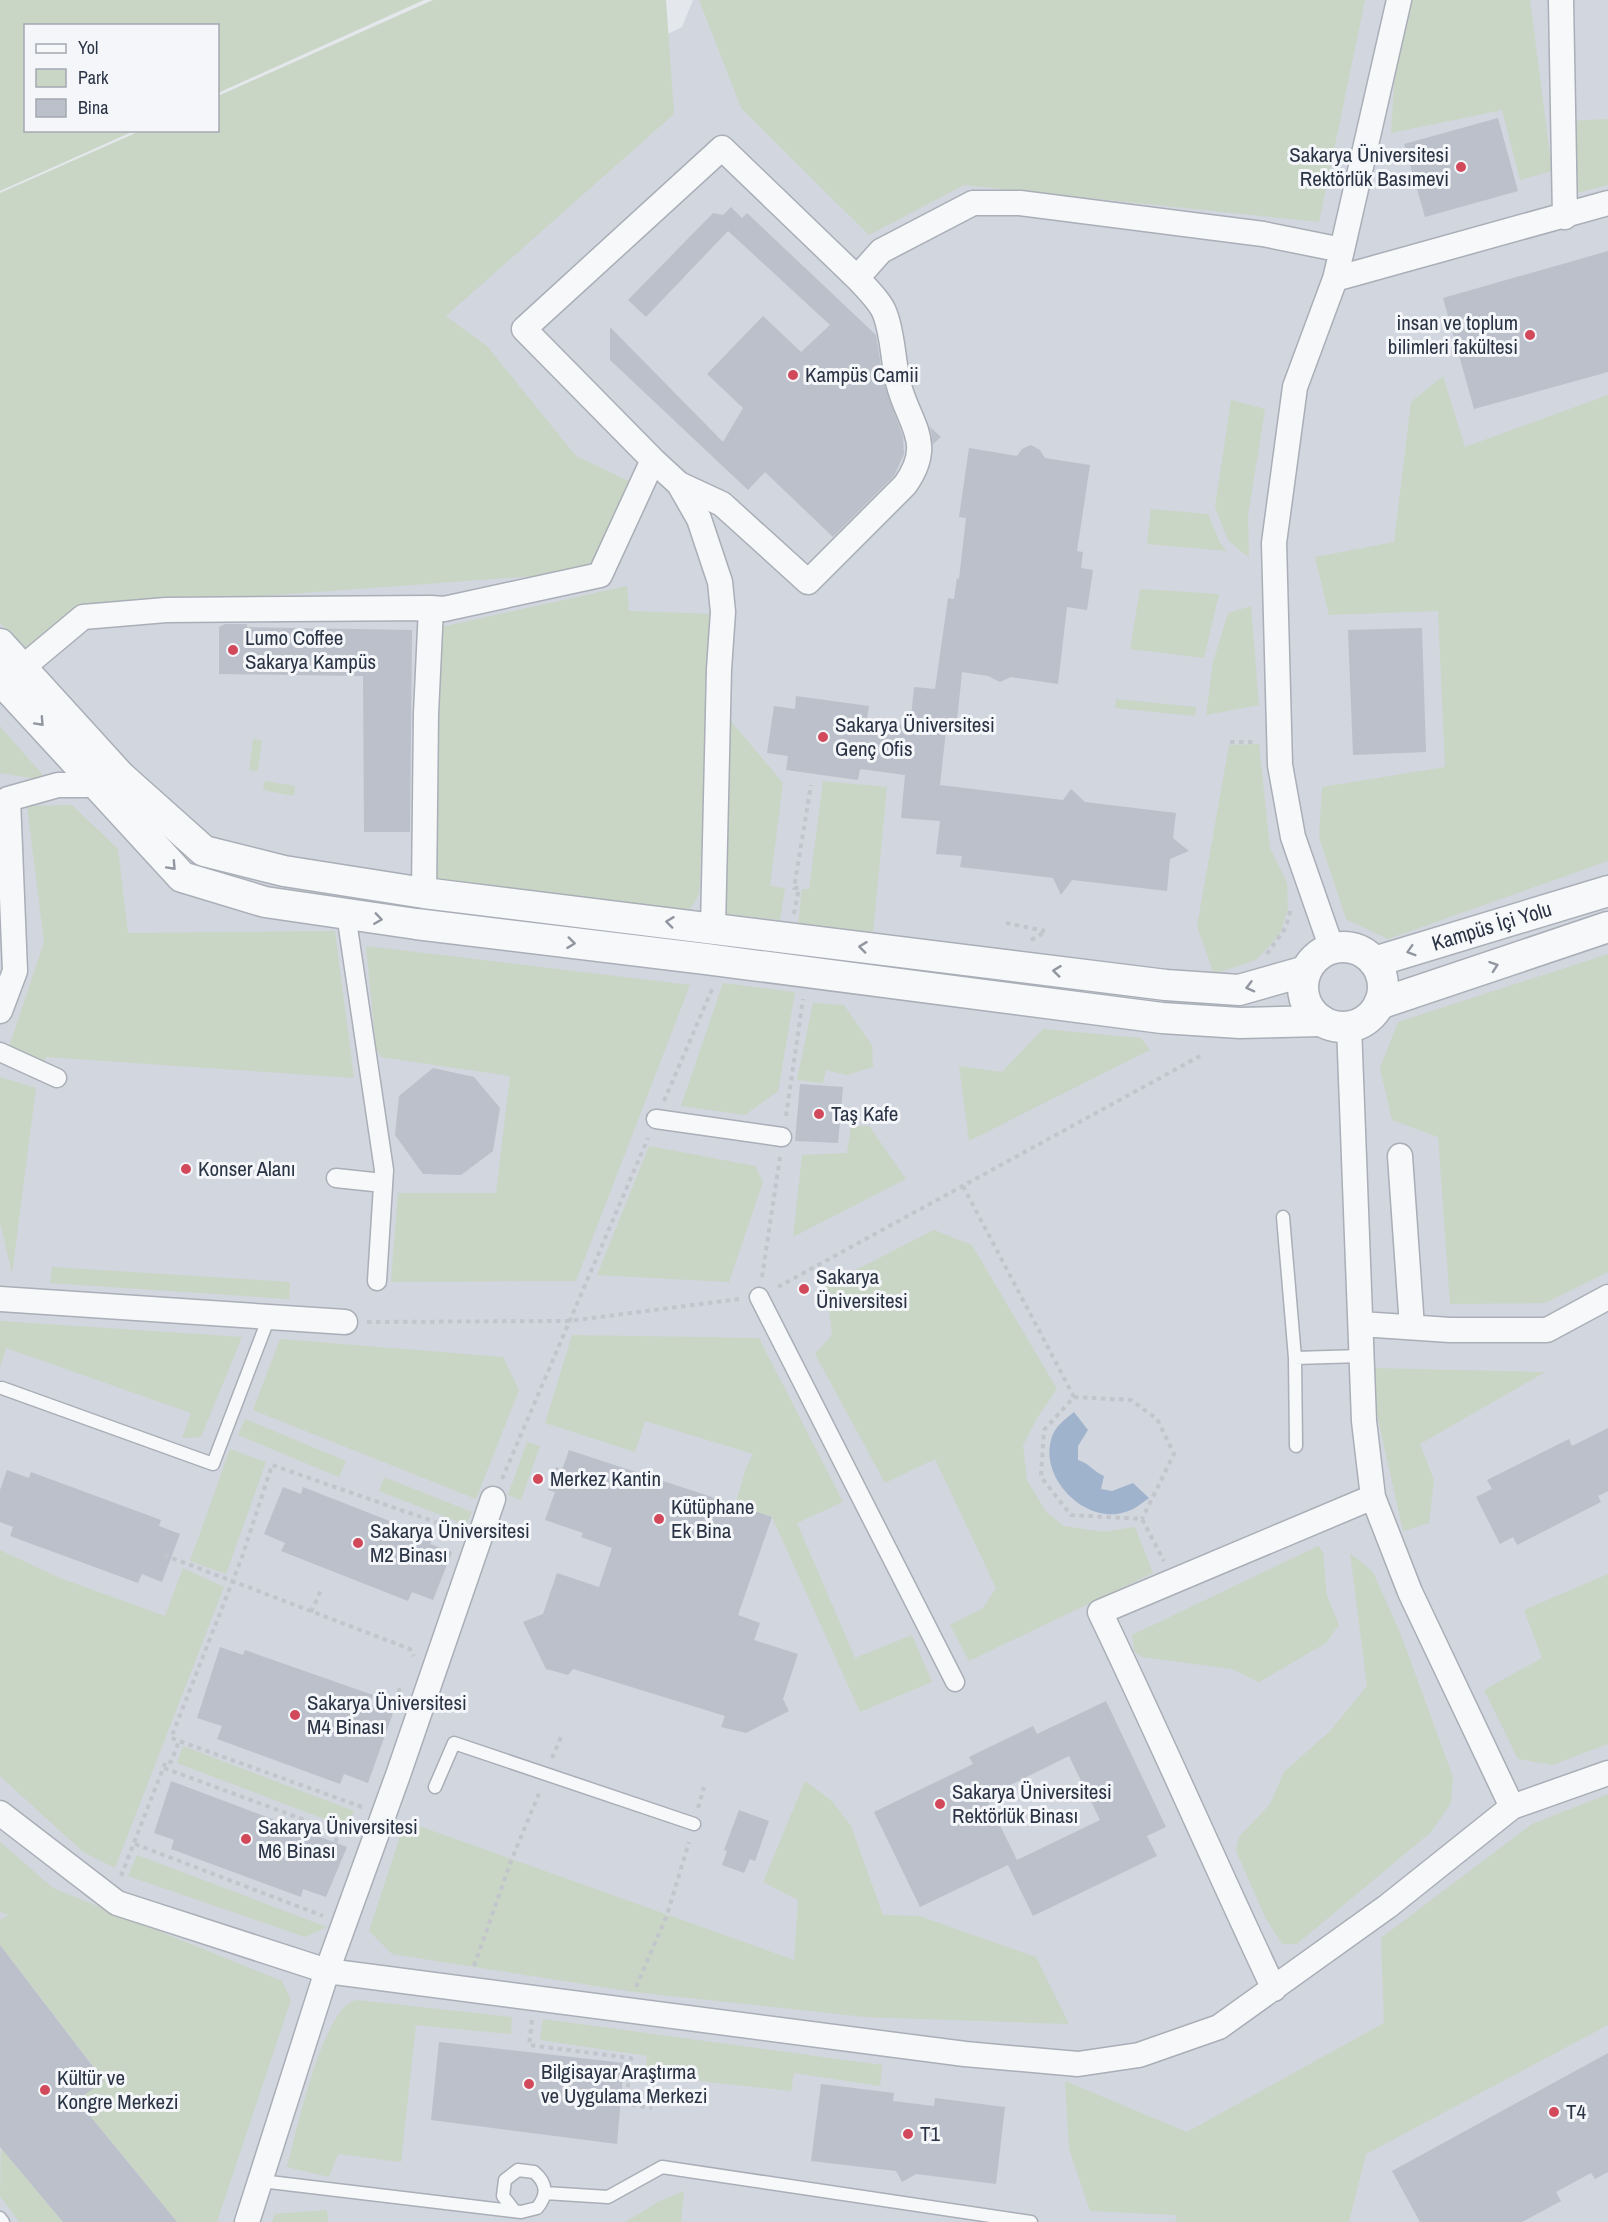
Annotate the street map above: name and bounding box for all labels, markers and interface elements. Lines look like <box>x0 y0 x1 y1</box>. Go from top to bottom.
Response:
legend <box>24 24 219 132</box>
text: Yol <box>78 35 98 60</box>
text: Park <box>78 65 109 90</box>
text: Bina <box>78 95 108 120</box>
place label: Sakarya Üniversitesi Rektörlük Basımevi <box>1289 140 1449 193</box>
marker: Sakarya Üniversitesi Rektörlük Basımevi <box>1454 160 1468 174</box>
place label: insan ve toplum bilimleri fakültesi <box>1388 308 1518 361</box>
marker: insan ve toplum bilimleri fakültesi <box>1523 328 1537 342</box>
place label: Kampüs Camii <box>805 360 919 389</box>
marker: Kampüs Camii <box>786 368 800 382</box>
place label: Lumo Coffee Sakarya Kampüs <box>245 623 376 676</box>
marker: Lumo Coffee Sakarya Kampüs <box>226 643 240 657</box>
place label: Sakarya Üniversitesi Genç Ofis <box>835 710 995 763</box>
one-way arrow <box>33 715 44 726</box>
marker: Sakarya Üniversitesi Genç Ofis <box>816 730 830 744</box>
one-way arrow <box>165 859 176 869</box>
street label: Kampüs İçi Yolu <box>1428 894 1555 958</box>
one-way arrow <box>373 912 383 924</box>
one-way arrow <box>665 916 674 929</box>
one-way arrow <box>567 936 576 948</box>
one-way arrow <box>859 941 868 953</box>
one-way arrow <box>1407 944 1417 956</box>
one-way arrow <box>1488 960 1499 973</box>
one-way arrow <box>1052 966 1061 978</box>
one-way arrow <box>1245 980 1256 992</box>
place label: Taş Kafe <box>831 1099 898 1128</box>
marker: Taş Kafe <box>812 1107 826 1121</box>
place label: Konser Alanı <box>198 1154 296 1183</box>
marker: Konser Alanı <box>179 1162 193 1176</box>
place label: Sakarya Üniversitesi <box>816 1262 908 1315</box>
marker: Sakarya Üniversitesi <box>797 1282 811 1296</box>
place label: Merkez Kantin <box>550 1464 661 1493</box>
marker: Merkez Kantin <box>531 1472 545 1486</box>
place label: Kütüphane Ek Bina <box>671 1492 754 1545</box>
marker: Kütüphane Ek Bina <box>652 1512 666 1526</box>
place label: Sakarya Üniversitesi M2 Binası <box>370 1516 530 1569</box>
marker: Sakarya Üniversitesi M2 Binası <box>351 1536 365 1550</box>
place label: Sakarya Üniversitesi M4 Binası <box>307 1688 467 1741</box>
marker: Sakarya Üniversitesi M4 Binası <box>288 1708 302 1722</box>
place label: Sakarya Üniversitesi Rektörlük Binası <box>952 1777 1112 1830</box>
marker: Sakarya Üniversitesi Rektörlük Binası <box>933 1797 947 1811</box>
place label: Sakarya Üniversitesi M6 Binası <box>258 1812 418 1865</box>
marker: Sakarya Üniversitesi M6 Binası <box>239 1832 253 1846</box>
place label: Bilgisayar Araştırma ve Uygulama Merkezi <box>541 2057 708 2110</box>
place label: Kültür ve Kongre Merkezi <box>57 2063 179 2116</box>
marker: Bilgisayar Araştırma ve Uygulama Merkezi <box>522 2077 536 2091</box>
marker: Kültür ve Kongre Merkezi <box>38 2083 52 2097</box>
place label: T4 <box>1566 2097 1587 2126</box>
marker: T4 <box>1547 2105 1561 2119</box>
place label: T1 <box>920 2119 941 2148</box>
marker: T1 <box>901 2127 915 2141</box>

